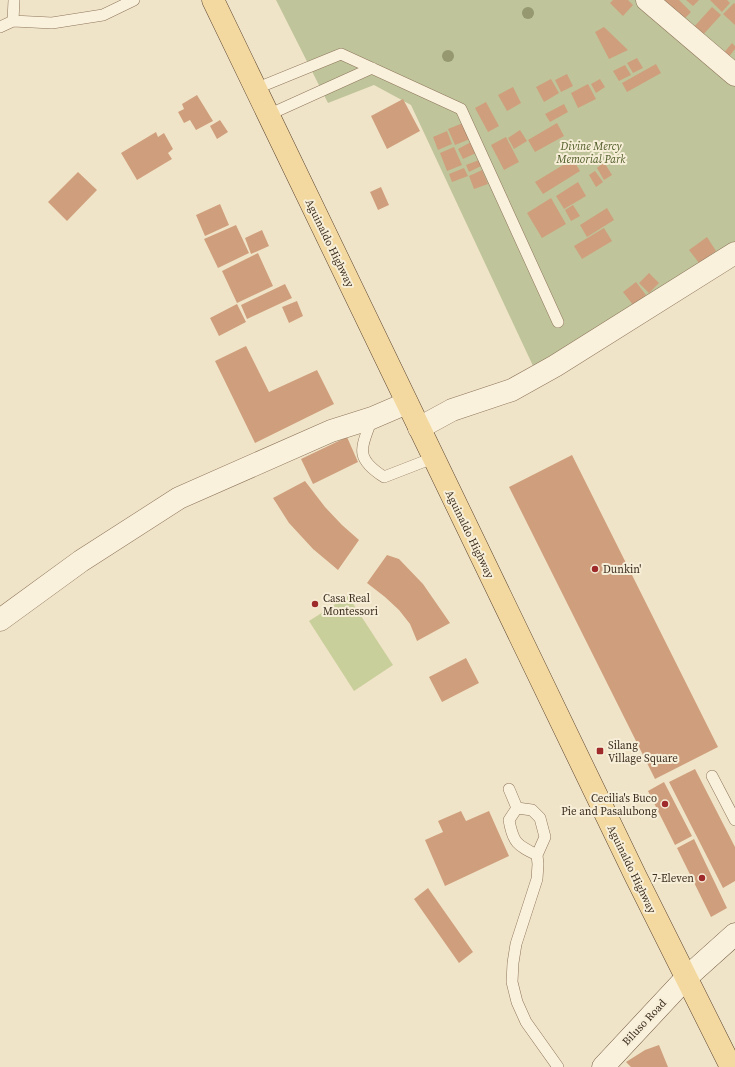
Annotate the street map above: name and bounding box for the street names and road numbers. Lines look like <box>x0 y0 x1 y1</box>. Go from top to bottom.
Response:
street label: Aguinaldo Highway <box>302 197 358 290</box>
street label: Aguinaldo Highway <box>442 488 498 581</box>
street label: Aguinaldo Highway <box>604 823 660 916</box>
street label: Biluso Road <box>619 995 670 1049</box>

